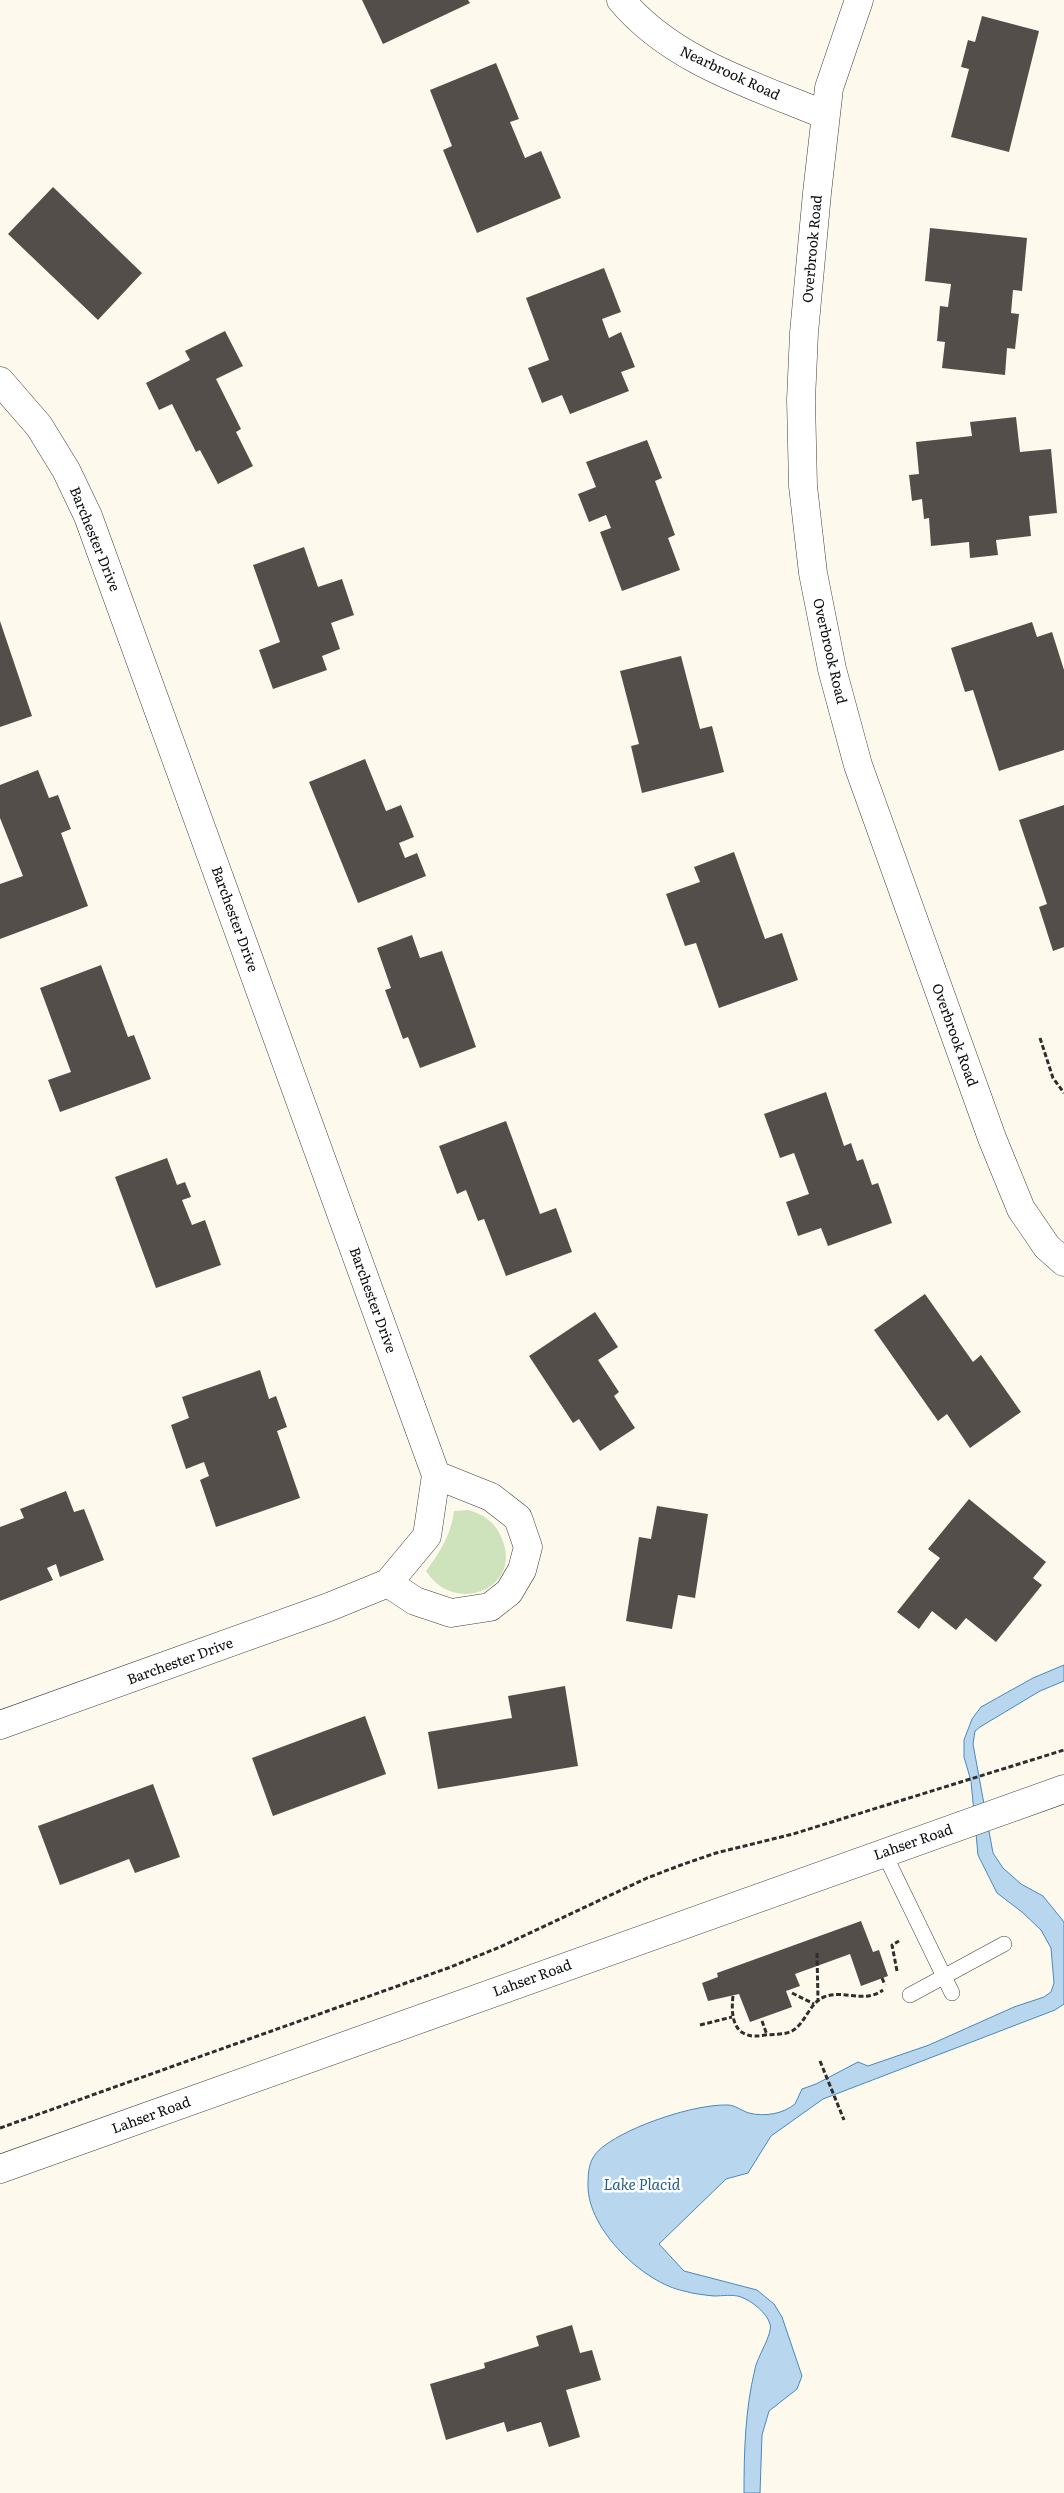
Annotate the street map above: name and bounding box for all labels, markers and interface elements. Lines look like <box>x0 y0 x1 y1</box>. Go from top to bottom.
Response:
street label: Nearbrook Road <box>677 40 784 104</box>
street label: Overbrook Road <box>796 194 826 304</box>
street label: Barchester Drive <box>66 483 126 594</box>
street label: Overbrook Road <box>809 596 853 706</box>
street label: Barchester Drive <box>207 863 264 974</box>
street label: Overbrook Road <box>928 980 984 1089</box>
street label: Barchester Drive <box>345 1244 402 1355</box>
street label: Barchester Drive <box>124 1632 235 1689</box>
street label: Lahser Road <box>870 1818 955 1864</box>
street label: Lahser Road <box>490 1953 574 2001</box>
street label: Lahser Road <box>109 2090 193 2138</box>
water label: Lake Placid <box>604 2172 681 2195</box>

